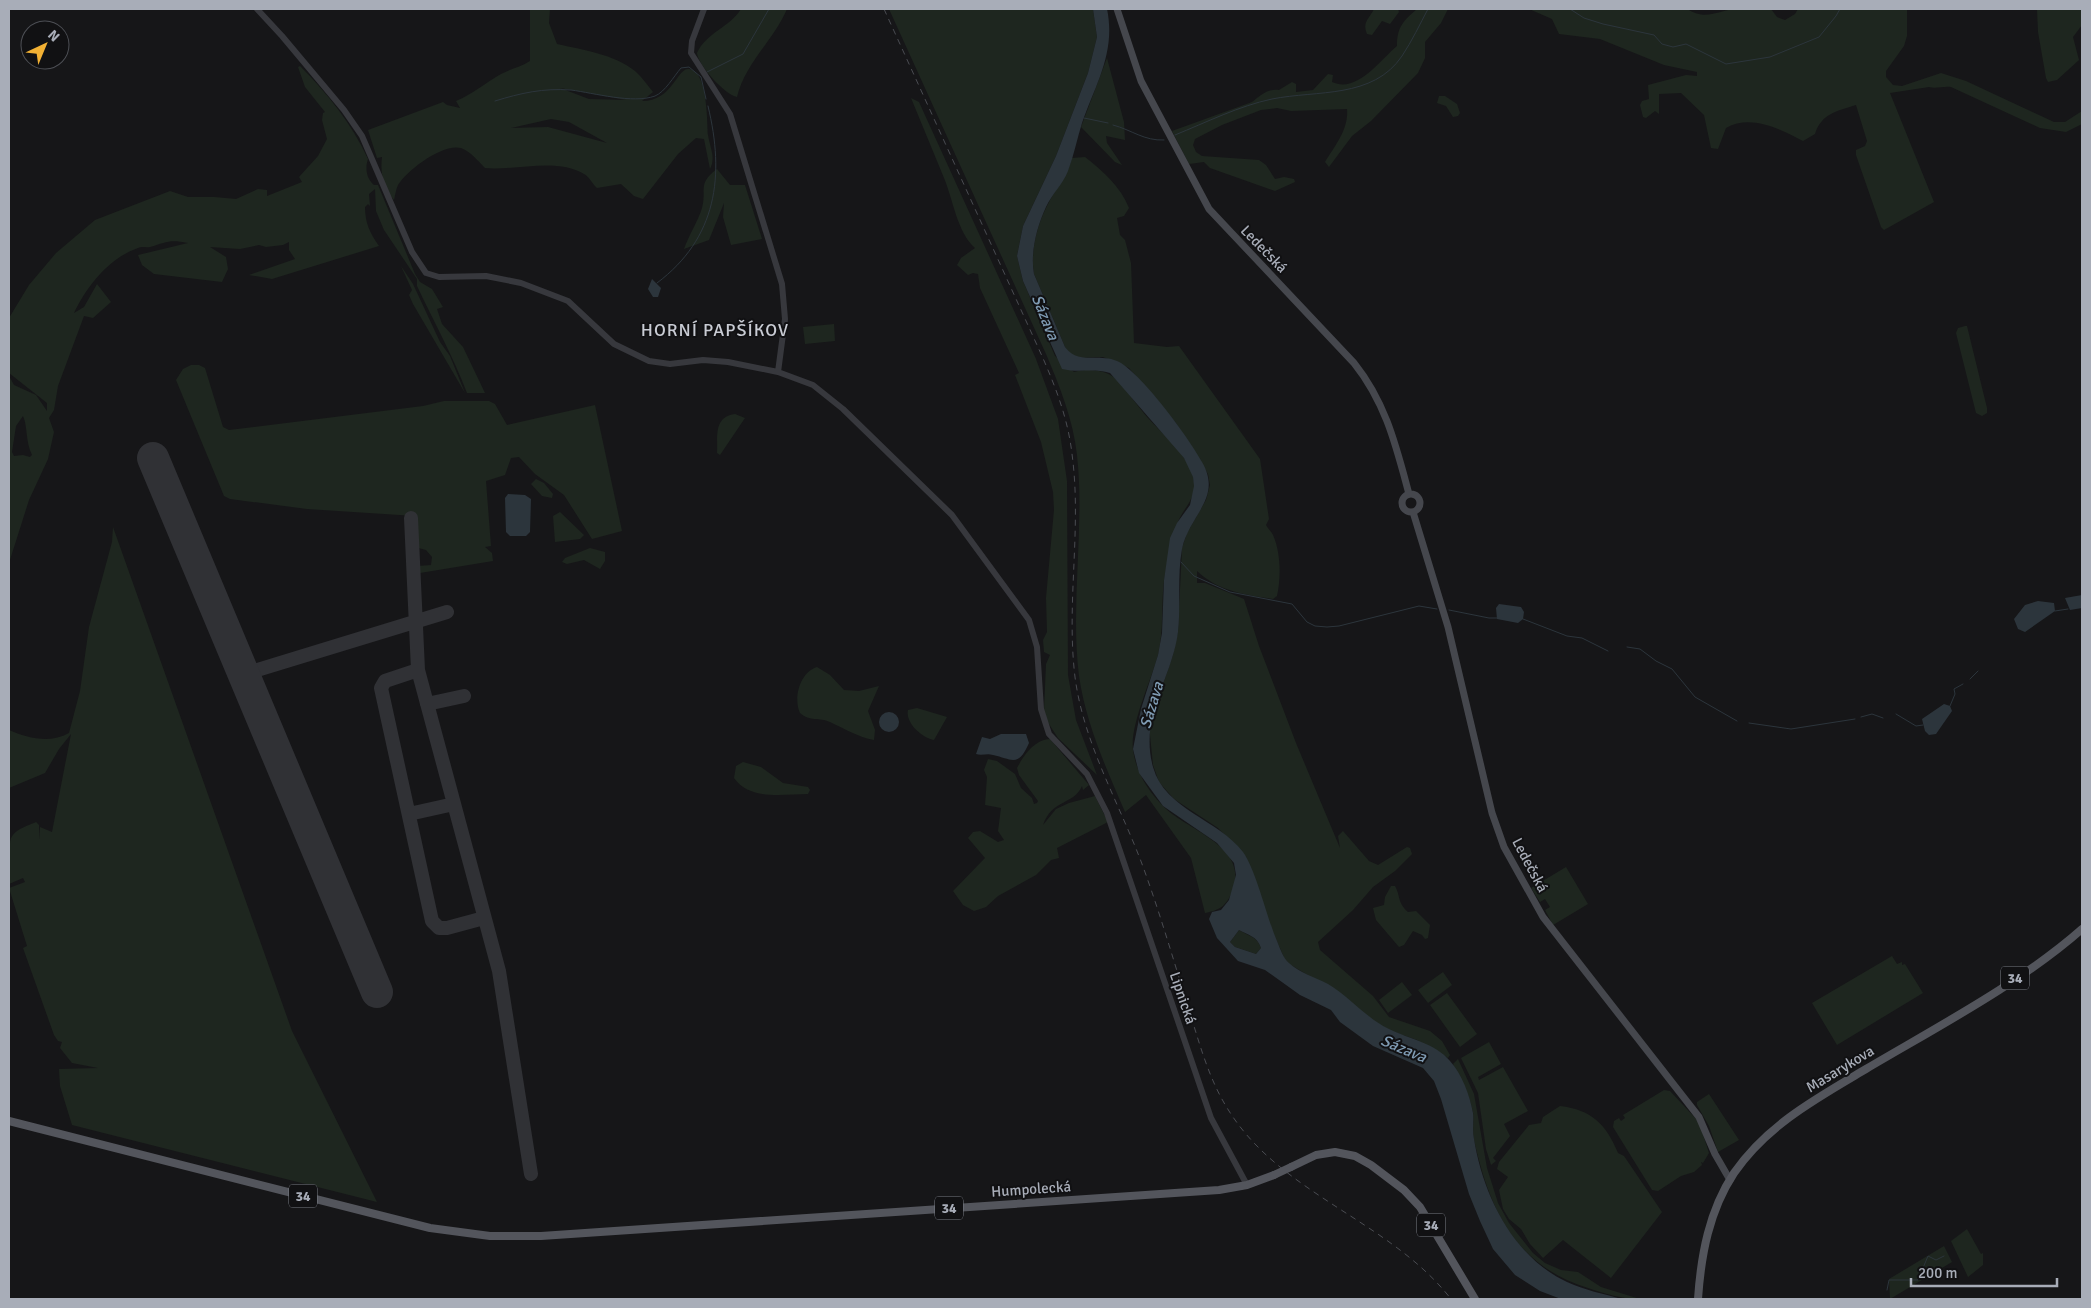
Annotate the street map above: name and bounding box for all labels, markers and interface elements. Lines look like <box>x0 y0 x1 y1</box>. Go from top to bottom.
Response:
north arrow <box>20 20 70 70</box>
text: N <box>44 27 63 46</box>
street label: Ledečská <box>1237 221 1291 277</box>
water label: Sázava <box>1027 292 1064 344</box>
district label: HORNÍ PAPŠÍKOV <box>641 319 789 341</box>
water label: Sázava <box>1135 679 1169 731</box>
street label: Ledečská <box>1508 835 1552 895</box>
road number: 34 <box>2001 966 2029 990</box>
street label: Lipnická <box>1166 970 1200 1026</box>
water label: Sázava <box>1378 1030 1430 1068</box>
street label: Masarykova <box>1803 1042 1877 1096</box>
street label: Humpolecká <box>990 1177 1072 1201</box>
road number: 34 <box>289 1184 317 1208</box>
road number: 34 <box>935 1196 963 1220</box>
road number: 34 <box>1417 1214 1445 1236</box>
scale bar <box>1911 1256 2057 1288</box>
text: 200 m <box>1918 1264 1958 1282</box>

